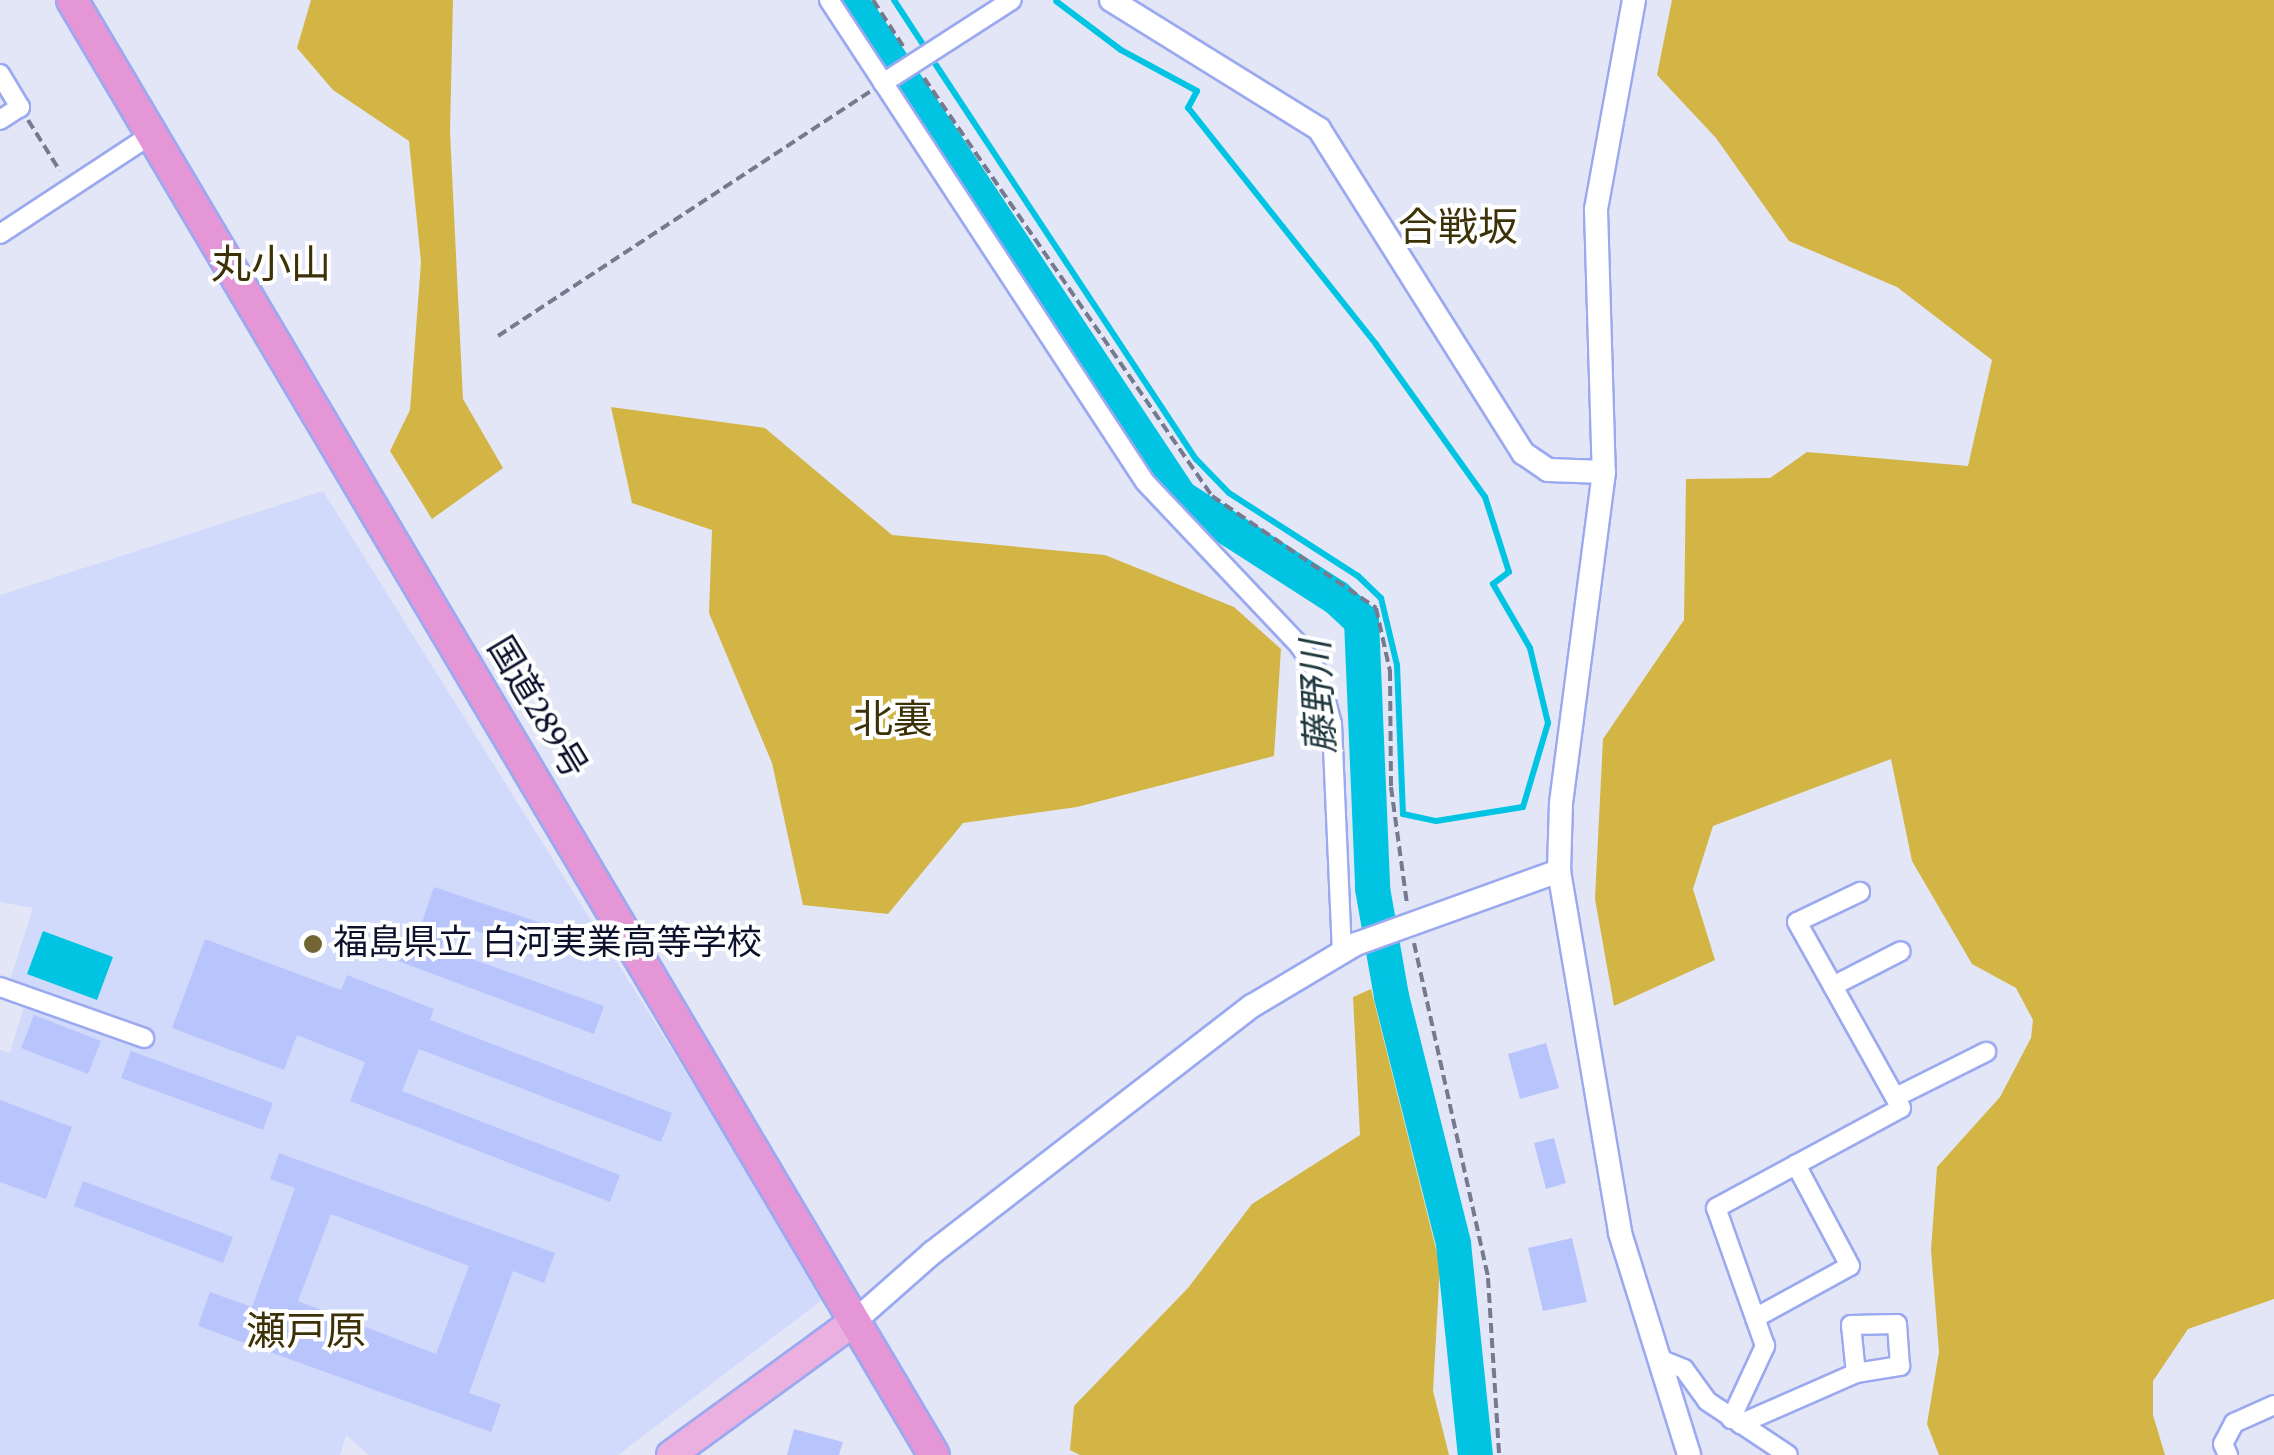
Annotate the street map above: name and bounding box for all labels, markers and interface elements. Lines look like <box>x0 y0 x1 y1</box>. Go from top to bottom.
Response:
district label: 合戦坂 <box>1398 206 1518 254</box>
district label: 丸小山 <box>211 243 331 291</box>
street label: 国道289号 <box>477 630 595 786</box>
water label: 藤野川 <box>1295 639 1347 755</box>
district label: 北裏 <box>853 698 933 746</box>
place label: 福島県立 白河実業高等学校 <box>333 923 762 965</box>
marker: 福島県立 白河実業高等学校 <box>302 933 324 955</box>
district label: 瀬戸原 <box>246 1310 366 1358</box>

